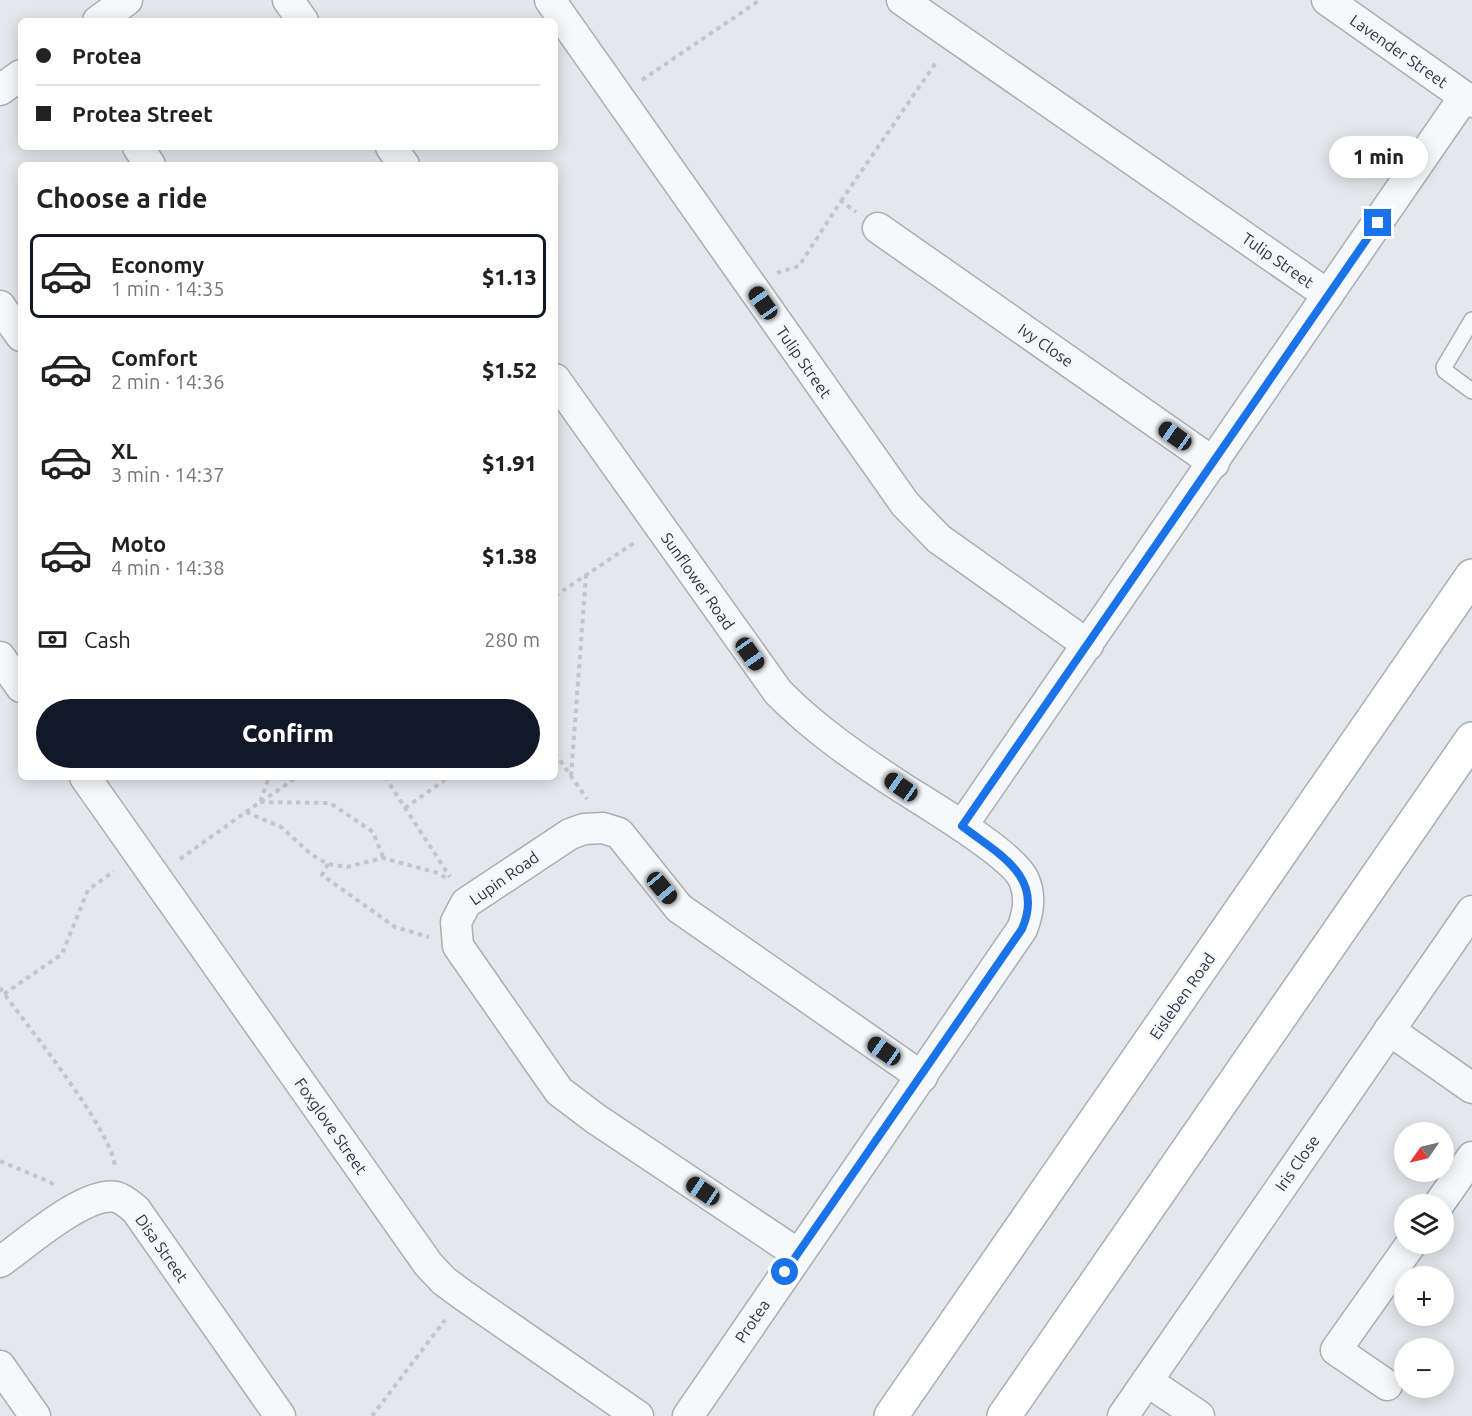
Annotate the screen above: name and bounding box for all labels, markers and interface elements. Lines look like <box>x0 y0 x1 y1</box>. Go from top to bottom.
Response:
street label: Lavender Street <box>1347 11 1452 92</box>
text: Protea <box>72 43 142 68</box>
text: Protea Street <box>72 101 213 126</box>
callout: 1 min <box>1328 136 1428 178</box>
text: 1 min <box>1353 145 1404 168</box>
text: Choose a ride <box>36 183 208 213</box>
route end <box>1364 209 1391 236</box>
street label: Tulip Street <box>1239 229 1318 292</box>
icon: car <box>39 249 93 303</box>
text: Economy <box>111 252 204 277</box>
text: $1.13 <box>482 264 537 289</box>
text: 1 min · 14:35 <box>111 277 225 300</box>
car <box>745 283 781 323</box>
street label: Ivy Close <box>1015 320 1077 370</box>
street label: Tulip Street <box>773 323 836 402</box>
icon: car <box>39 342 93 396</box>
text: Comfort <box>111 345 198 370</box>
text: $1.52 <box>482 357 537 382</box>
text: 2 min · 14:36 <box>111 370 225 393</box>
car <box>1155 418 1195 454</box>
icon: car <box>39 435 93 489</box>
text: XL <box>111 438 138 463</box>
text: $1.91 <box>482 450 537 475</box>
text: 3 min · 14:37 <box>111 463 225 486</box>
icon: car <box>39 528 93 582</box>
street label: Sunflower Road <box>658 529 738 633</box>
text: Moto <box>111 531 166 556</box>
text: $1.38 <box>482 543 537 568</box>
text: 4 min · 14:38 <box>111 556 225 579</box>
icon: cash <box>36 623 69 656</box>
text: Cash <box>84 627 131 652</box>
text: 280 m <box>484 628 540 651</box>
car <box>732 634 768 674</box>
button: Confirm <box>36 699 540 768</box>
car <box>881 769 921 805</box>
street label: Lupin Road <box>466 848 542 908</box>
car <box>644 868 680 908</box>
street label: Eisleben Road <box>1146 950 1218 1042</box>
car <box>864 1033 904 1069</box>
street label: Foxglove Street <box>291 1074 371 1178</box>
north arrow <box>1394 1122 1454 1182</box>
map controls <box>1394 1122 1454 1398</box>
street label: Iris Close <box>1271 1132 1323 1194</box>
car <box>683 1173 723 1209</box>
button: layers <box>1394 1194 1454 1254</box>
street label: Disa Street <box>132 1211 192 1286</box>
route start <box>771 1258 798 1285</box>
button: + <box>1394 1266 1454 1326</box>
street label: Protea <box>731 1296 773 1346</box>
button: − <box>1394 1338 1454 1398</box>

